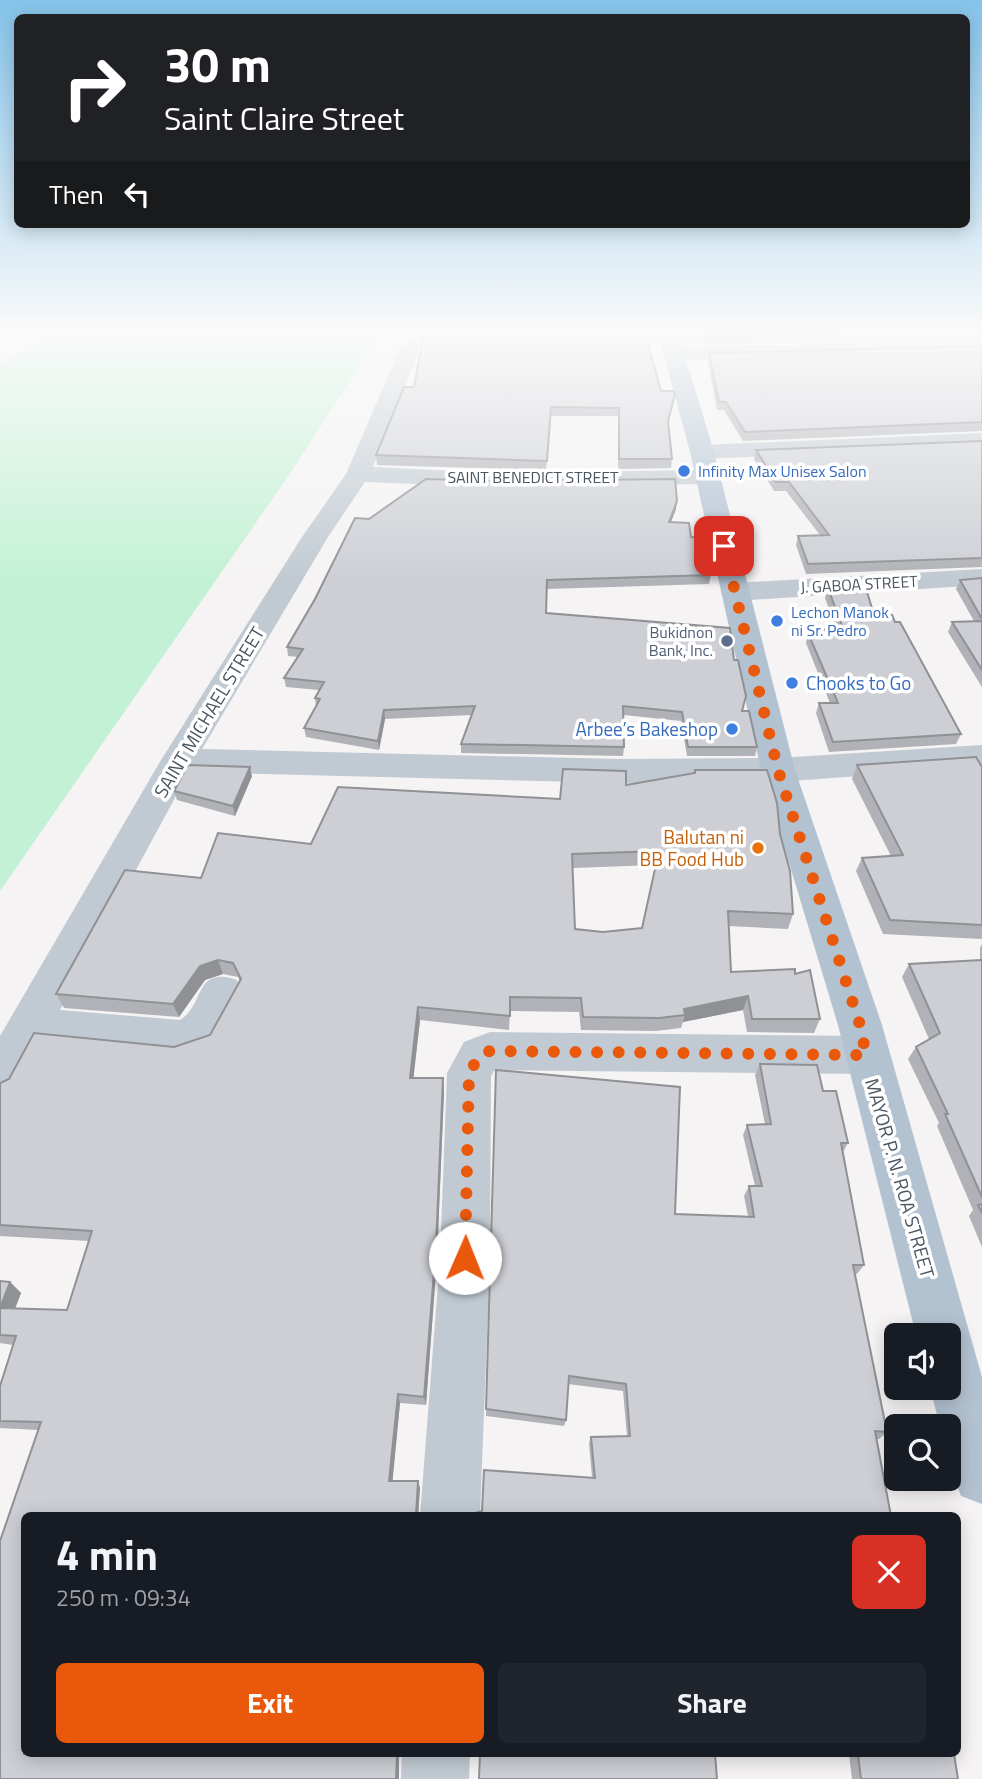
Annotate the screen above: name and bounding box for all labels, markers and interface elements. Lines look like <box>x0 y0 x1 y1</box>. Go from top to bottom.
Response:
text: 30 m <box>164 26 271 101</box>
icon: right <box>49 42 140 133</box>
text: Saint Claire Street <box>164 94 404 142</box>
text: Then <box>49 175 104 214</box>
icon: left <box>118 175 156 213</box>
place label: Infinity Max Unisex Salon <box>698 459 867 483</box>
marker: Infinity Max Unisex Salon <box>676 463 692 479</box>
street label: SAINT BENEDICT STREET <box>447 465 619 489</box>
pin <box>694 516 754 576</box>
icon: arrive <box>705 527 743 565</box>
street label: J. GABOA STREET <box>800 569 919 599</box>
place label: Lechon Manok ni Sr. Pedro <box>791 600 889 642</box>
marker: Lechon Manok ni Sr. Pedro <box>769 613 785 629</box>
place label: Bukidnon Bank, Inc. <box>649 620 713 662</box>
street label: SAINT MICHAEL STREET <box>146 621 271 803</box>
marker: Bukidnon Bank, Inc. <box>719 633 735 649</box>
place label: Chooks to Go <box>806 668 911 697</box>
marker: Chooks to Go <box>784 675 800 691</box>
place label: Arbee’s Bakeshop <box>576 714 718 743</box>
marker: Arbee’s Bakeshop <box>724 721 740 737</box>
place label: Balutan ni BB Food Hub <box>640 822 744 873</box>
marker: Balutan ni BB Food Hub <box>750 840 766 856</box>
street label: MAYOR P. N. ROA STREET <box>858 1075 943 1281</box>
position arrow <box>428 1221 502 1295</box>
map controls <box>884 1323 961 1491</box>
button: sound <box>884 1323 961 1400</box>
button: search <box>884 1414 961 1491</box>
text: 4 min <box>56 1522 158 1586</box>
button: close <box>852 1535 926 1609</box>
text: 250 m · 09:34 <box>56 1580 191 1615</box>
button: Exit <box>56 1663 484 1743</box>
button: Share <box>498 1663 926 1743</box>

